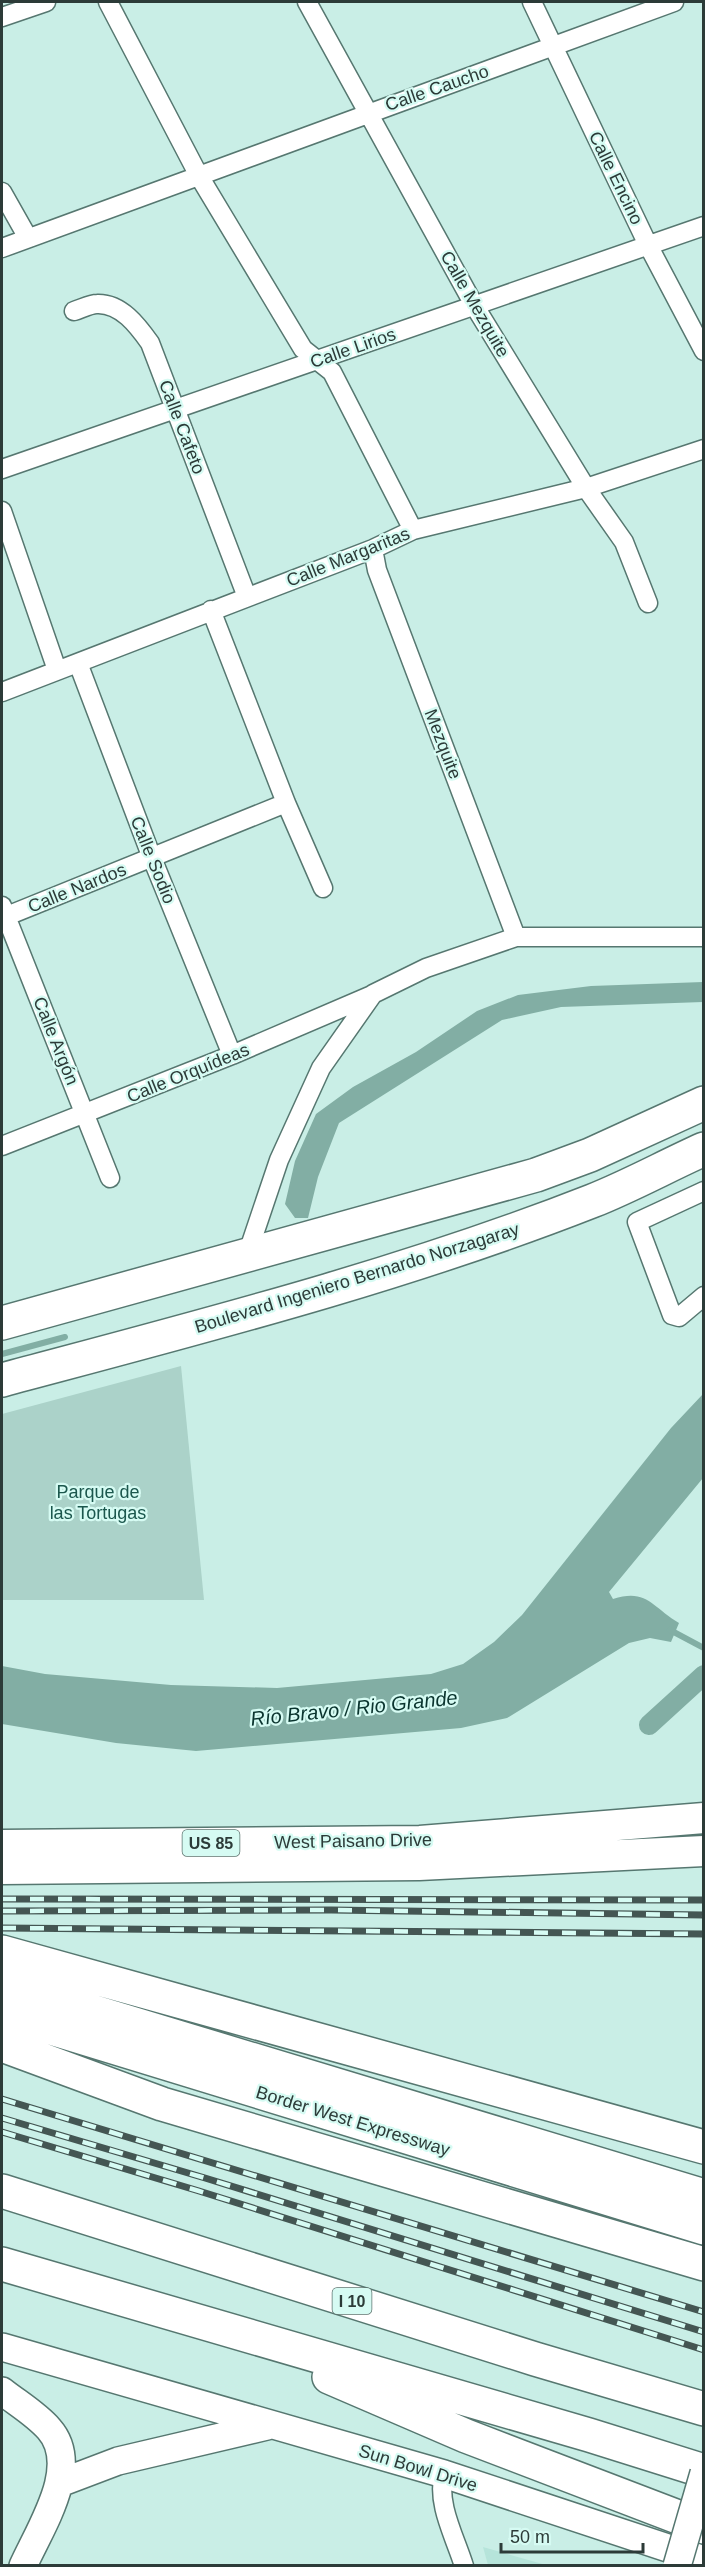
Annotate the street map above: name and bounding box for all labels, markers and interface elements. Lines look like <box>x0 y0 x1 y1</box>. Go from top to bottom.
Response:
street label: Calle Caucho <box>383 61 491 115</box>
street label: Calle Encino <box>585 128 647 228</box>
street label: Calle Mezquite <box>437 247 513 361</box>
street label: Calle Lirios <box>308 324 398 372</box>
street label: Calle Cafeto <box>155 377 209 477</box>
street label: Calle Margaritas <box>284 523 412 591</box>
street label: Mezquite <box>421 706 465 782</box>
street label: Calle Sodio <box>126 814 180 906</box>
street label: Calle Nardos <box>25 859 129 917</box>
street label: Calle Argón <box>29 994 83 1088</box>
street label: Calle Orquídeas <box>124 1039 252 1107</box>
street label: Boulevard Ingeniero Bernardo Norzagaray <box>192 1219 522 1337</box>
park label: Parque de las Tortugas <box>50 1482 146 1523</box>
water label: Río Bravo / Rio Grande <box>249 1686 459 1730</box>
road number: US 85 <box>182 1830 240 1856</box>
street label: West Paisano Drive <box>274 1830 432 1852</box>
street label: Border West Expressway <box>254 2082 452 2160</box>
road number: I 10 <box>332 2288 372 2314</box>
street label: Sun Bowl Drive <box>356 2440 480 2496</box>
scale bar <box>501 2516 644 2554</box>
text: 50 m <box>510 2527 550 2547</box>

